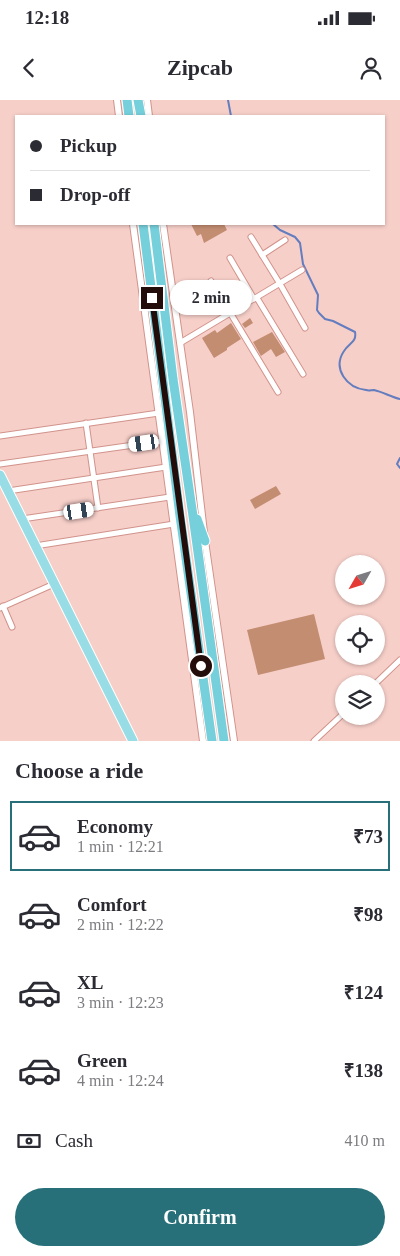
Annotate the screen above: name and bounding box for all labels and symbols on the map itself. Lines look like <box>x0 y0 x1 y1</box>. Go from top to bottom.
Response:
callout: 2 min <box>170 280 252 316</box>
route end <box>141 287 163 309</box>
car <box>128 433 159 453</box>
car <box>63 501 94 521</box>
north arrow <box>335 555 385 605</box>
route start <box>190 655 212 677</box>

